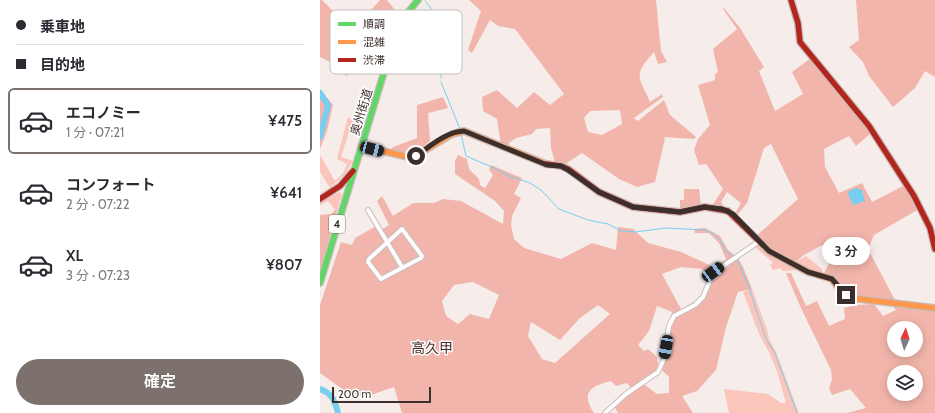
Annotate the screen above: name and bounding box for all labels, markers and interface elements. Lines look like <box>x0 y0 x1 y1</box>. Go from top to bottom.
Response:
legend <box>330 10 462 74</box>
text: 順調 <box>363 17 385 31</box>
text: 乗車地 <box>40 18 85 36</box>
text: 混雑 <box>363 35 385 49</box>
text: 渋滞 <box>363 53 385 67</box>
text: 目的地 <box>40 56 85 74</box>
street label: 奥州街道 <box>347 87 375 137</box>
icon: car <box>18 103 54 139</box>
text: エコノミー <box>66 104 141 122</box>
text: ¥475 <box>268 112 302 130</box>
text: 1 分 · 07:21 <box>66 124 124 140</box>
car <box>359 140 385 158</box>
route start <box>407 147 425 165</box>
icon: car <box>18 175 54 211</box>
text: コンフォート <box>66 176 156 194</box>
text: ¥641 <box>270 184 302 202</box>
text: 2 分 · 07:22 <box>66 196 129 212</box>
road number: 4 <box>329 215 345 233</box>
callout: 3 分 <box>822 237 870 265</box>
text: 3 分 <box>835 243 857 259</box>
icon: car <box>18 247 54 283</box>
text: XL <box>66 247 83 265</box>
text: ¥807 <box>266 256 302 274</box>
car <box>700 260 726 284</box>
text: 3 分 · 07:23 <box>66 267 130 283</box>
route end <box>837 286 855 304</box>
north arrow <box>887 321 923 357</box>
map controls <box>887 321 923 401</box>
car <box>658 334 674 360</box>
district label: 高久甲 <box>411 339 453 357</box>
button: 確定 <box>16 359 304 405</box>
button: layers <box>887 365 923 401</box>
scale bar <box>332 385 431 404</box>
text: 200 m <box>338 387 371 401</box>

